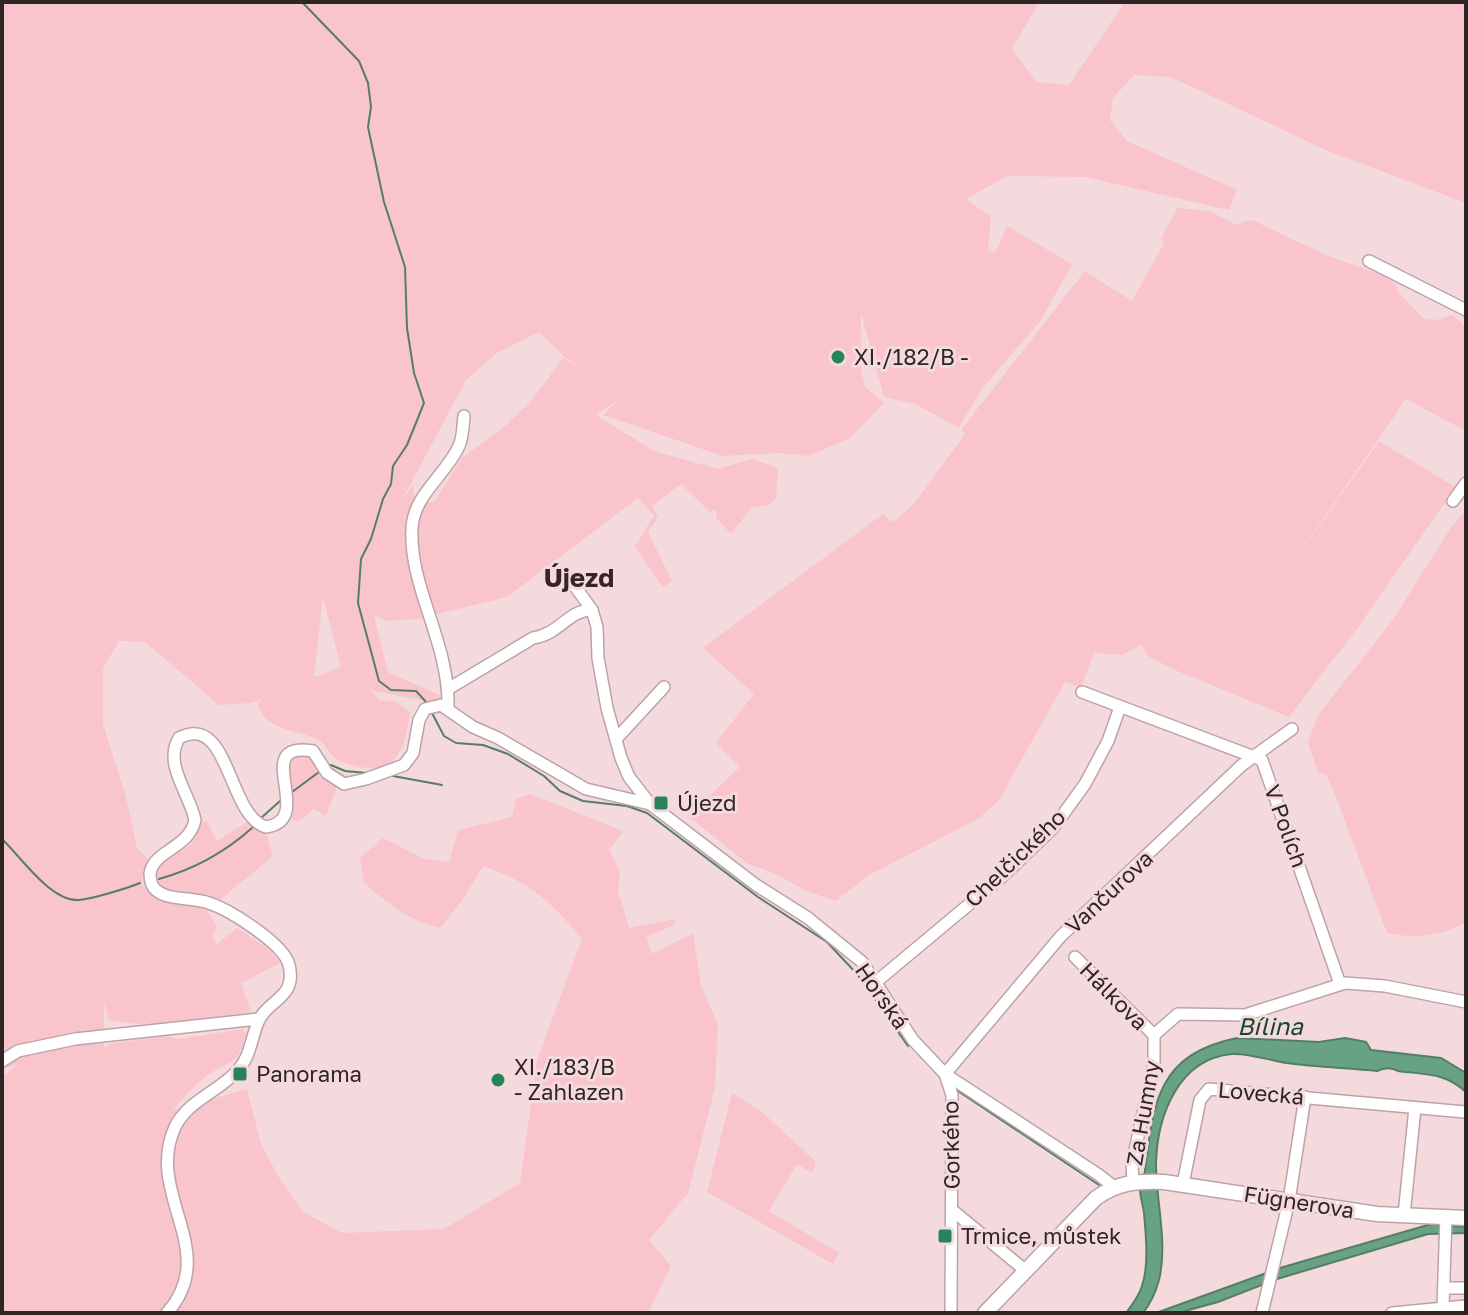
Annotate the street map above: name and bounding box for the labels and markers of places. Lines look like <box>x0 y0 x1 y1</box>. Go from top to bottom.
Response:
place label: XI./182/B - <box>854 343 969 370</box>
marker: XI./182/B - <box>829 348 847 366</box>
place label: Újezd <box>677 789 736 816</box>
marker: Újezd <box>652 794 670 812</box>
place label: XI./183/B - Zahlazen <box>514 1053 624 1105</box>
place label: Panorama <box>256 1060 362 1087</box>
marker: Panorama <box>231 1065 249 1083</box>
marker: XI./183/B - Zahlazen <box>489 1071 507 1089</box>
place label: Trmice, můstek <box>961 1222 1121 1249</box>
marker: Trmice, můstek <box>936 1227 954 1245</box>

